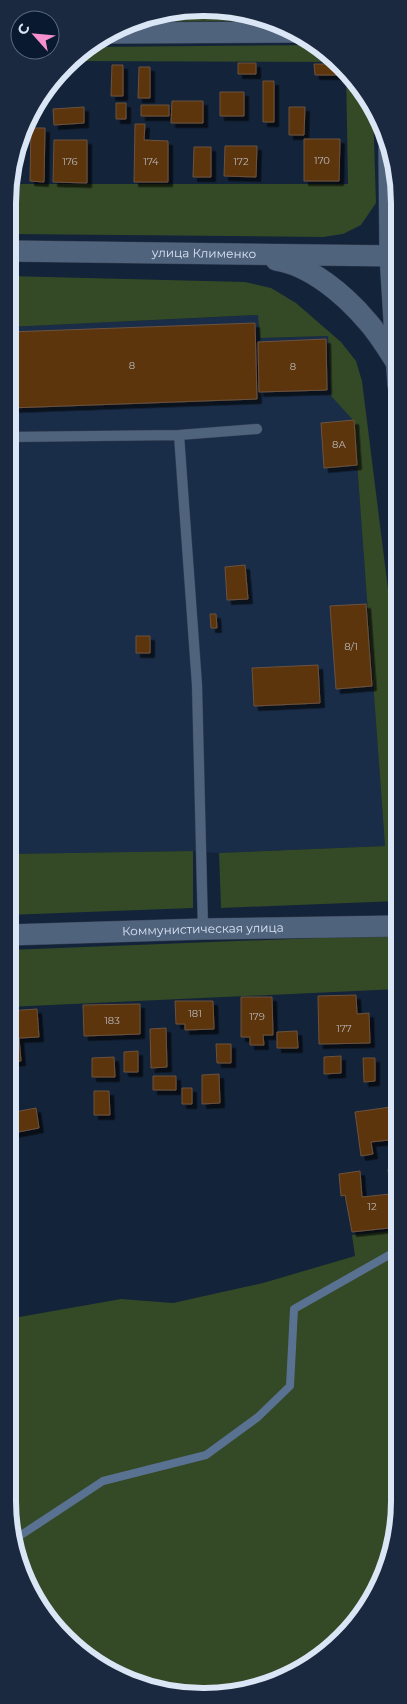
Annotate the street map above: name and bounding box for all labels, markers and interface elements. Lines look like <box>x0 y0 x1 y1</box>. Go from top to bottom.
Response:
north arrow <box>10 10 60 60</box>
text: С <box>13 20 34 38</box>
house number: 170 <box>314 154 330 167</box>
house number: 176 <box>62 155 78 168</box>
house number: 174 <box>143 155 159 168</box>
house number: 172 <box>233 155 249 168</box>
street label: улица Клименко <box>151 245 257 261</box>
house number: 8 <box>129 359 135 372</box>
house number: 8 <box>290 360 296 373</box>
house number: 8А <box>332 438 346 451</box>
house number: 8/1 <box>344 640 358 653</box>
street label: Коммунистическая улица <box>122 920 284 938</box>
house number: 181 <box>188 1007 202 1020</box>
house number: 179 <box>249 1010 265 1023</box>
house number: 183 <box>104 1014 120 1027</box>
house number: 177 <box>336 1022 352 1035</box>
house number: 12 <box>367 1200 377 1213</box>

